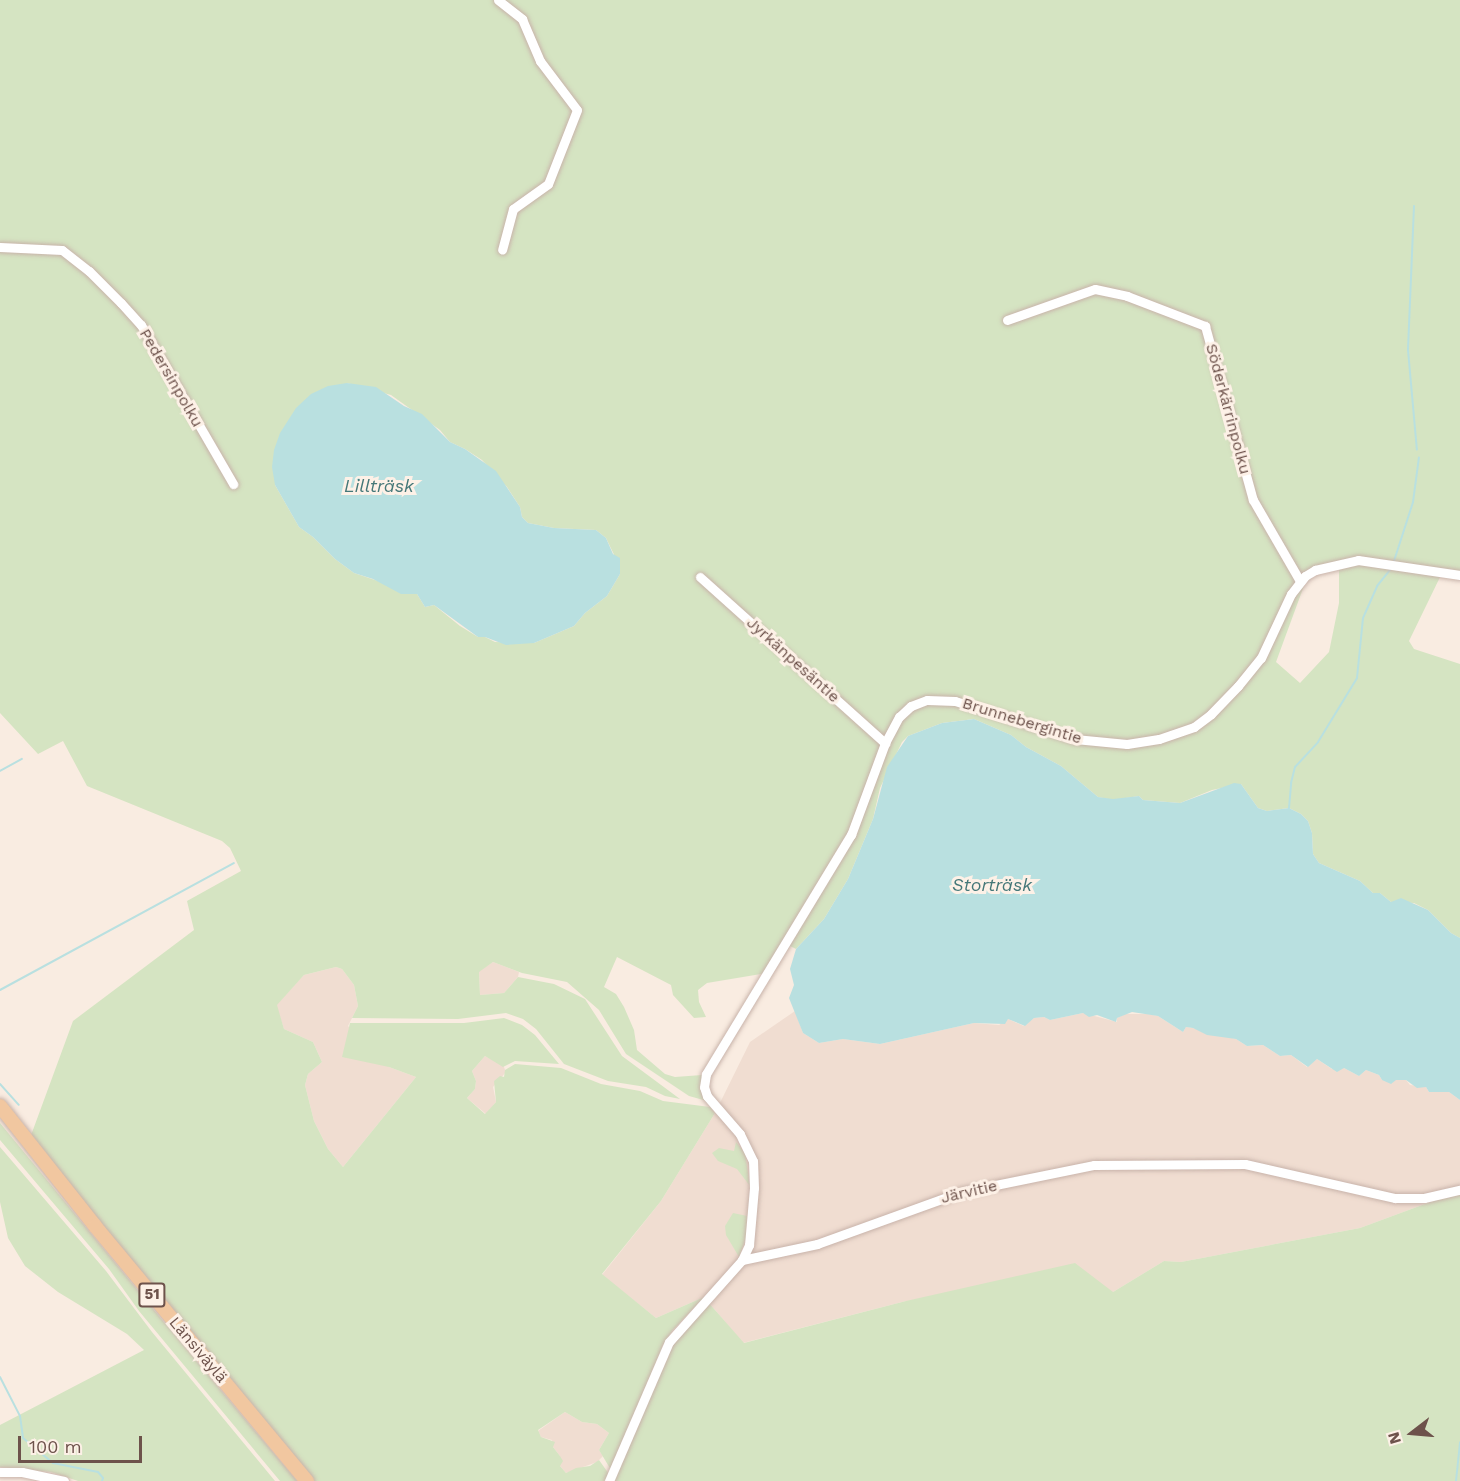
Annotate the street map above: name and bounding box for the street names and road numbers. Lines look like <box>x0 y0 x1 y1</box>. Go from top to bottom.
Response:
street label: Pedersinpolku <box>135 325 207 431</box>
street label: Söderkärrinpolku <box>1201 342 1255 476</box>
street label: Jyrkänpesäntie <box>743 613 843 707</box>
street label: Brunnebergintie <box>960 694 1084 748</box>
street label: Järvitie <box>939 1176 999 1208</box>
road number: 51 <box>137 1283 167 1307</box>
street label: Länsiväylä <box>165 1313 231 1387</box>

